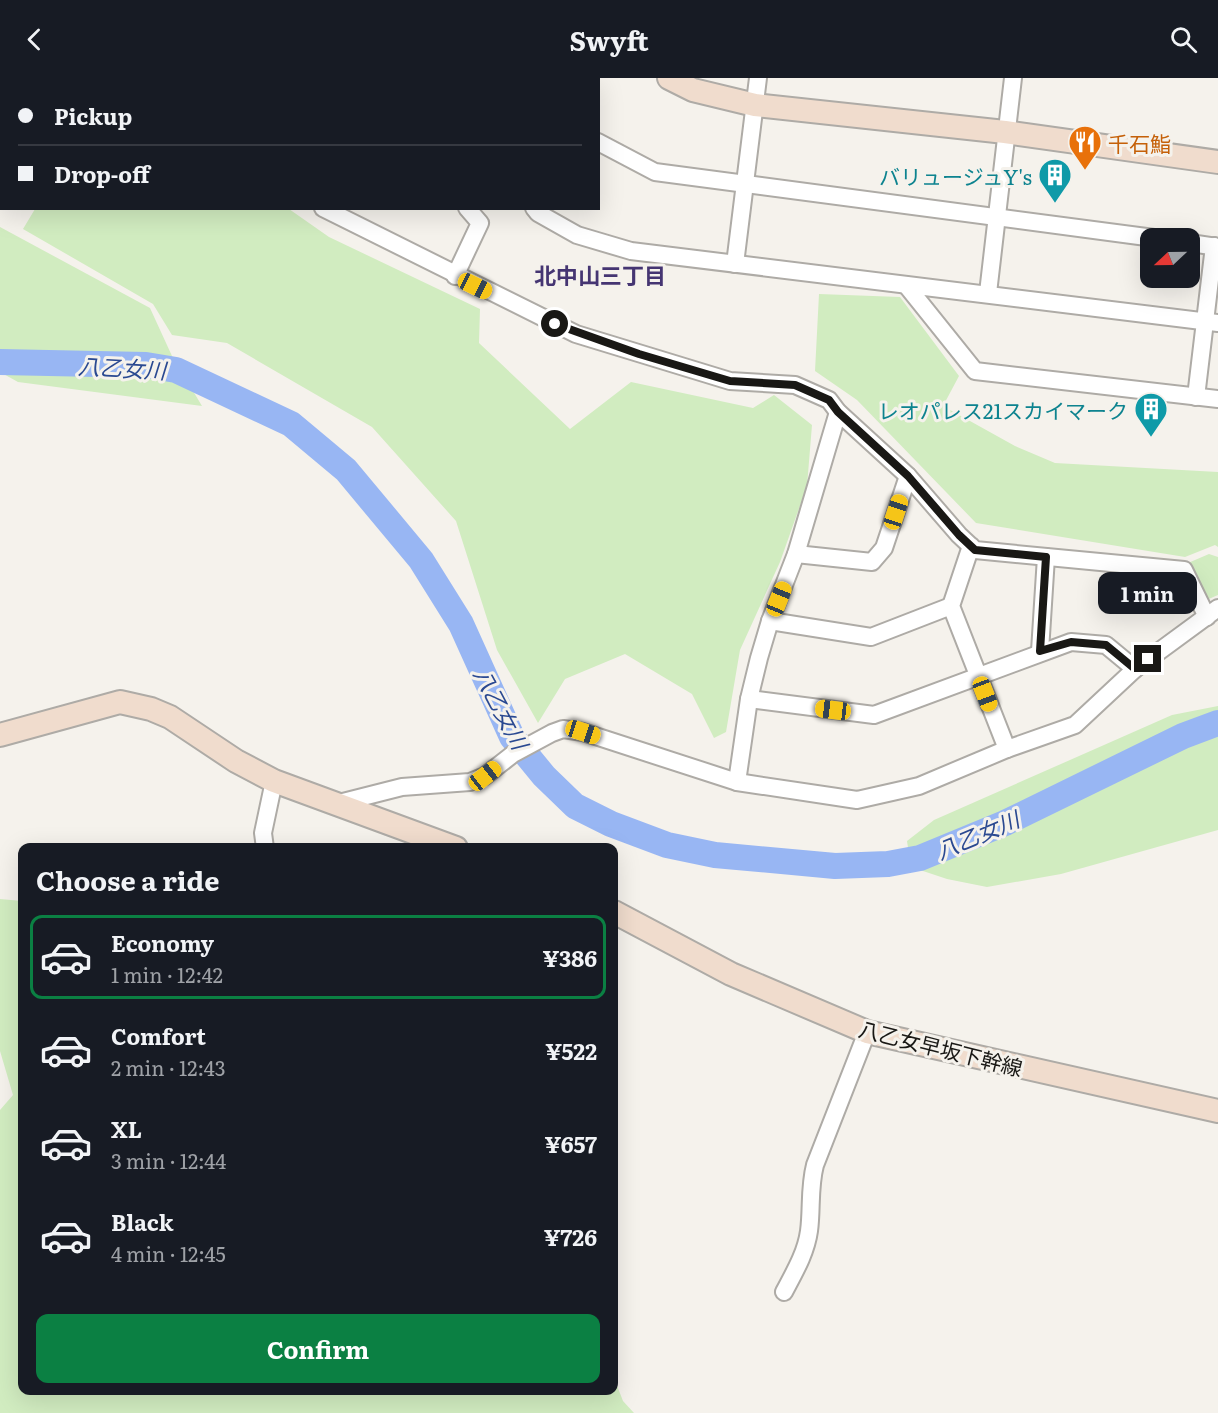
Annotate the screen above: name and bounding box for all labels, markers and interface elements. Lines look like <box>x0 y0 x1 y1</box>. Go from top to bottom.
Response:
text: Swyft <box>569 19 649 59</box>
icon: back <box>18 23 51 56</box>
icon: search <box>1167 23 1200 56</box>
text: Pickup <box>54 99 132 132</box>
restaurant icon: 千石鮨 <box>1067 124 1103 171</box>
place label: 千石鮨 <box>1108 127 1171 158</box>
text: Drop-off <box>54 157 150 190</box>
building icon: バリュージュY's <box>1037 157 1073 204</box>
place label: バリュージュY's <box>879 160 1032 191</box>
north arrow <box>1140 228 1200 288</box>
map controls <box>1140 228 1200 288</box>
district label: 北中山三丁目 <box>534 258 666 291</box>
car <box>455 270 495 302</box>
route start <box>541 310 568 337</box>
water label: 八乙女川 <box>77 348 169 386</box>
building icon: レオパレス21スカイマーク <box>1133 391 1169 438</box>
place label: レオパレス21スカイマーク <box>878 394 1128 425</box>
car <box>882 492 910 532</box>
callout: 1 min <box>1098 572 1198 614</box>
text: 1 min <box>1121 578 1174 608</box>
car <box>764 579 794 619</box>
route end <box>1134 645 1161 672</box>
water label: 八乙女川 <box>467 661 538 756</box>
car <box>970 674 1000 714</box>
car <box>814 699 852 721</box>
car <box>563 718 603 746</box>
car <box>465 758 505 794</box>
water label: 八乙女川 <box>930 801 1026 866</box>
text: Choose a ride <box>36 859 219 899</box>
text: Economy <box>111 926 214 959</box>
icon: car <box>39 930 93 984</box>
text: ¥386 <box>543 941 597 974</box>
text: 1 min · 12:42 <box>111 959 223 989</box>
street label: 八乙女早坂下幹線 <box>856 1012 1026 1082</box>
text: Comfort <box>111 1019 206 1052</box>
icon: car <box>39 1023 93 1077</box>
text: ¥522 <box>545 1034 597 1067</box>
text: 2 min · 12:43 <box>111 1052 226 1082</box>
text: XL <box>111 1112 142 1145</box>
icon: car <box>39 1116 93 1170</box>
text: ¥657 <box>544 1127 597 1160</box>
text: 3 min · 12:44 <box>111 1145 226 1175</box>
text: Black <box>111 1205 173 1238</box>
icon: car <box>39 1209 93 1263</box>
text: ¥726 <box>544 1220 597 1253</box>
text: 4 min · 12:45 <box>111 1238 226 1268</box>
button: Confirm <box>36 1314 600 1383</box>

